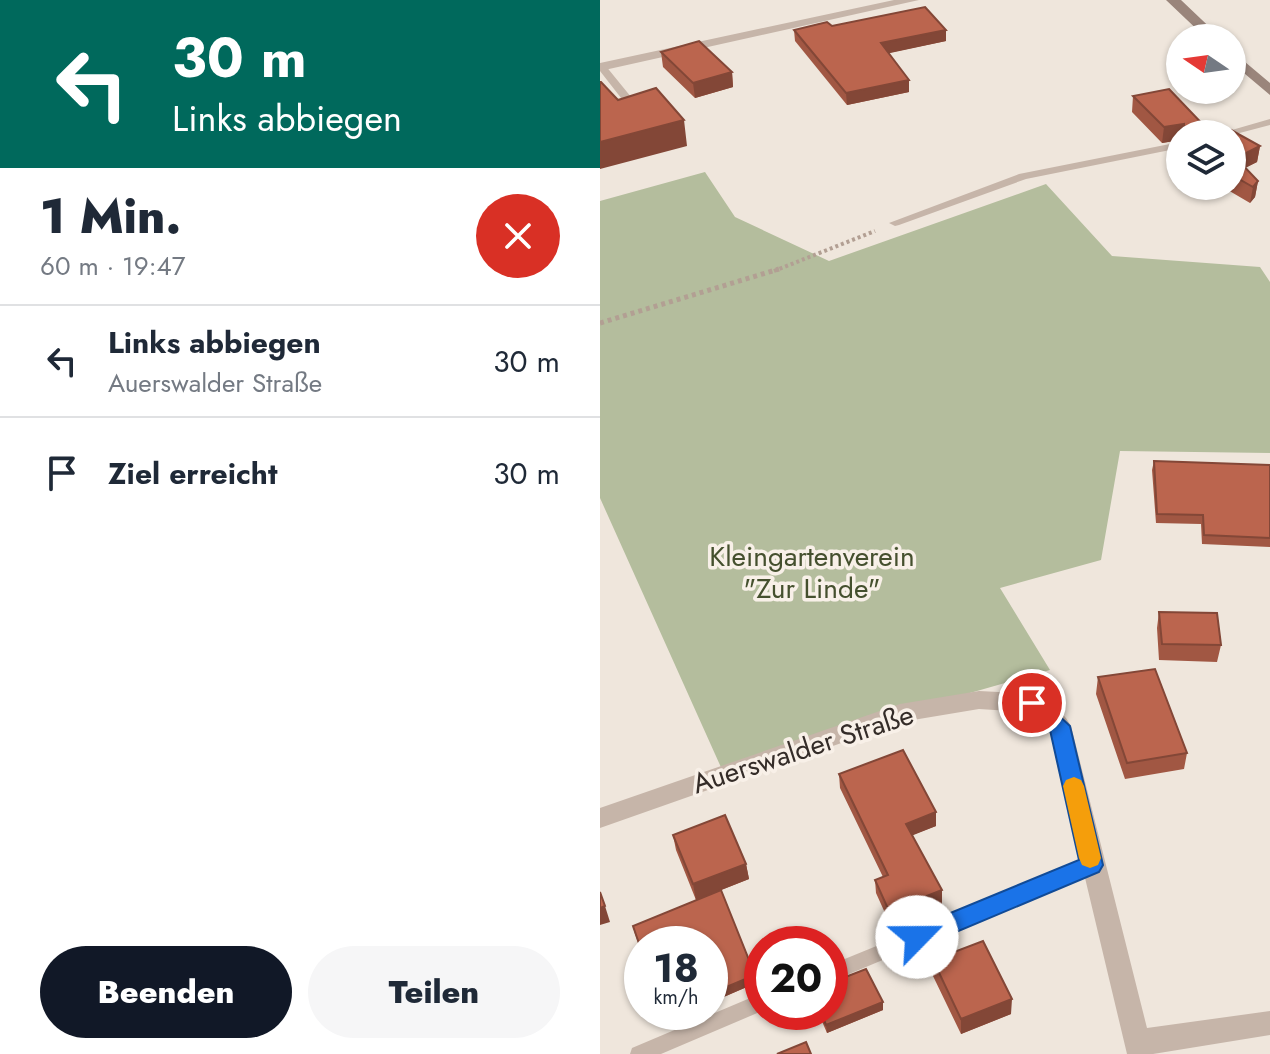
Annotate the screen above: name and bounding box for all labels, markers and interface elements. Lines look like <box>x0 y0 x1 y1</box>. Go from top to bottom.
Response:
text: 30 m <box>172 17 307 98</box>
north arrow <box>1166 24 1246 104</box>
map controls <box>1166 24 1246 200</box>
icon: left <box>40 32 144 136</box>
text: Links abbiegen <box>172 92 402 144</box>
button: layers <box>1166 120 1246 200</box>
text: 1 Min. <box>40 182 181 251</box>
button: close <box>476 194 560 278</box>
text: 60 m · 19:47 <box>40 247 185 285</box>
text: Links abbiegen <box>108 321 321 364</box>
icon: left <box>40 339 84 383</box>
text: 30 m <box>493 340 560 383</box>
text: Auerswalder Straße <box>108 364 322 402</box>
icon: arrive <box>40 451 84 495</box>
text: Ziel erreicht <box>108 452 277 495</box>
text: 30 m <box>493 452 560 495</box>
park label: Kleingartenverein "Zur Linde" <box>709 536 915 609</box>
pin <box>998 669 1066 737</box>
icon: arrive <box>1010 681 1054 725</box>
street label: Auerswalder Straße <box>687 694 919 804</box>
position arrow <box>875 895 959 979</box>
speed limit sign: 20 <box>744 926 848 1030</box>
text: 18 <box>653 939 699 997</box>
button: Beenden <box>40 946 292 1038</box>
button: Teilen <box>308 946 560 1038</box>
text: km/h <box>653 983 699 1012</box>

